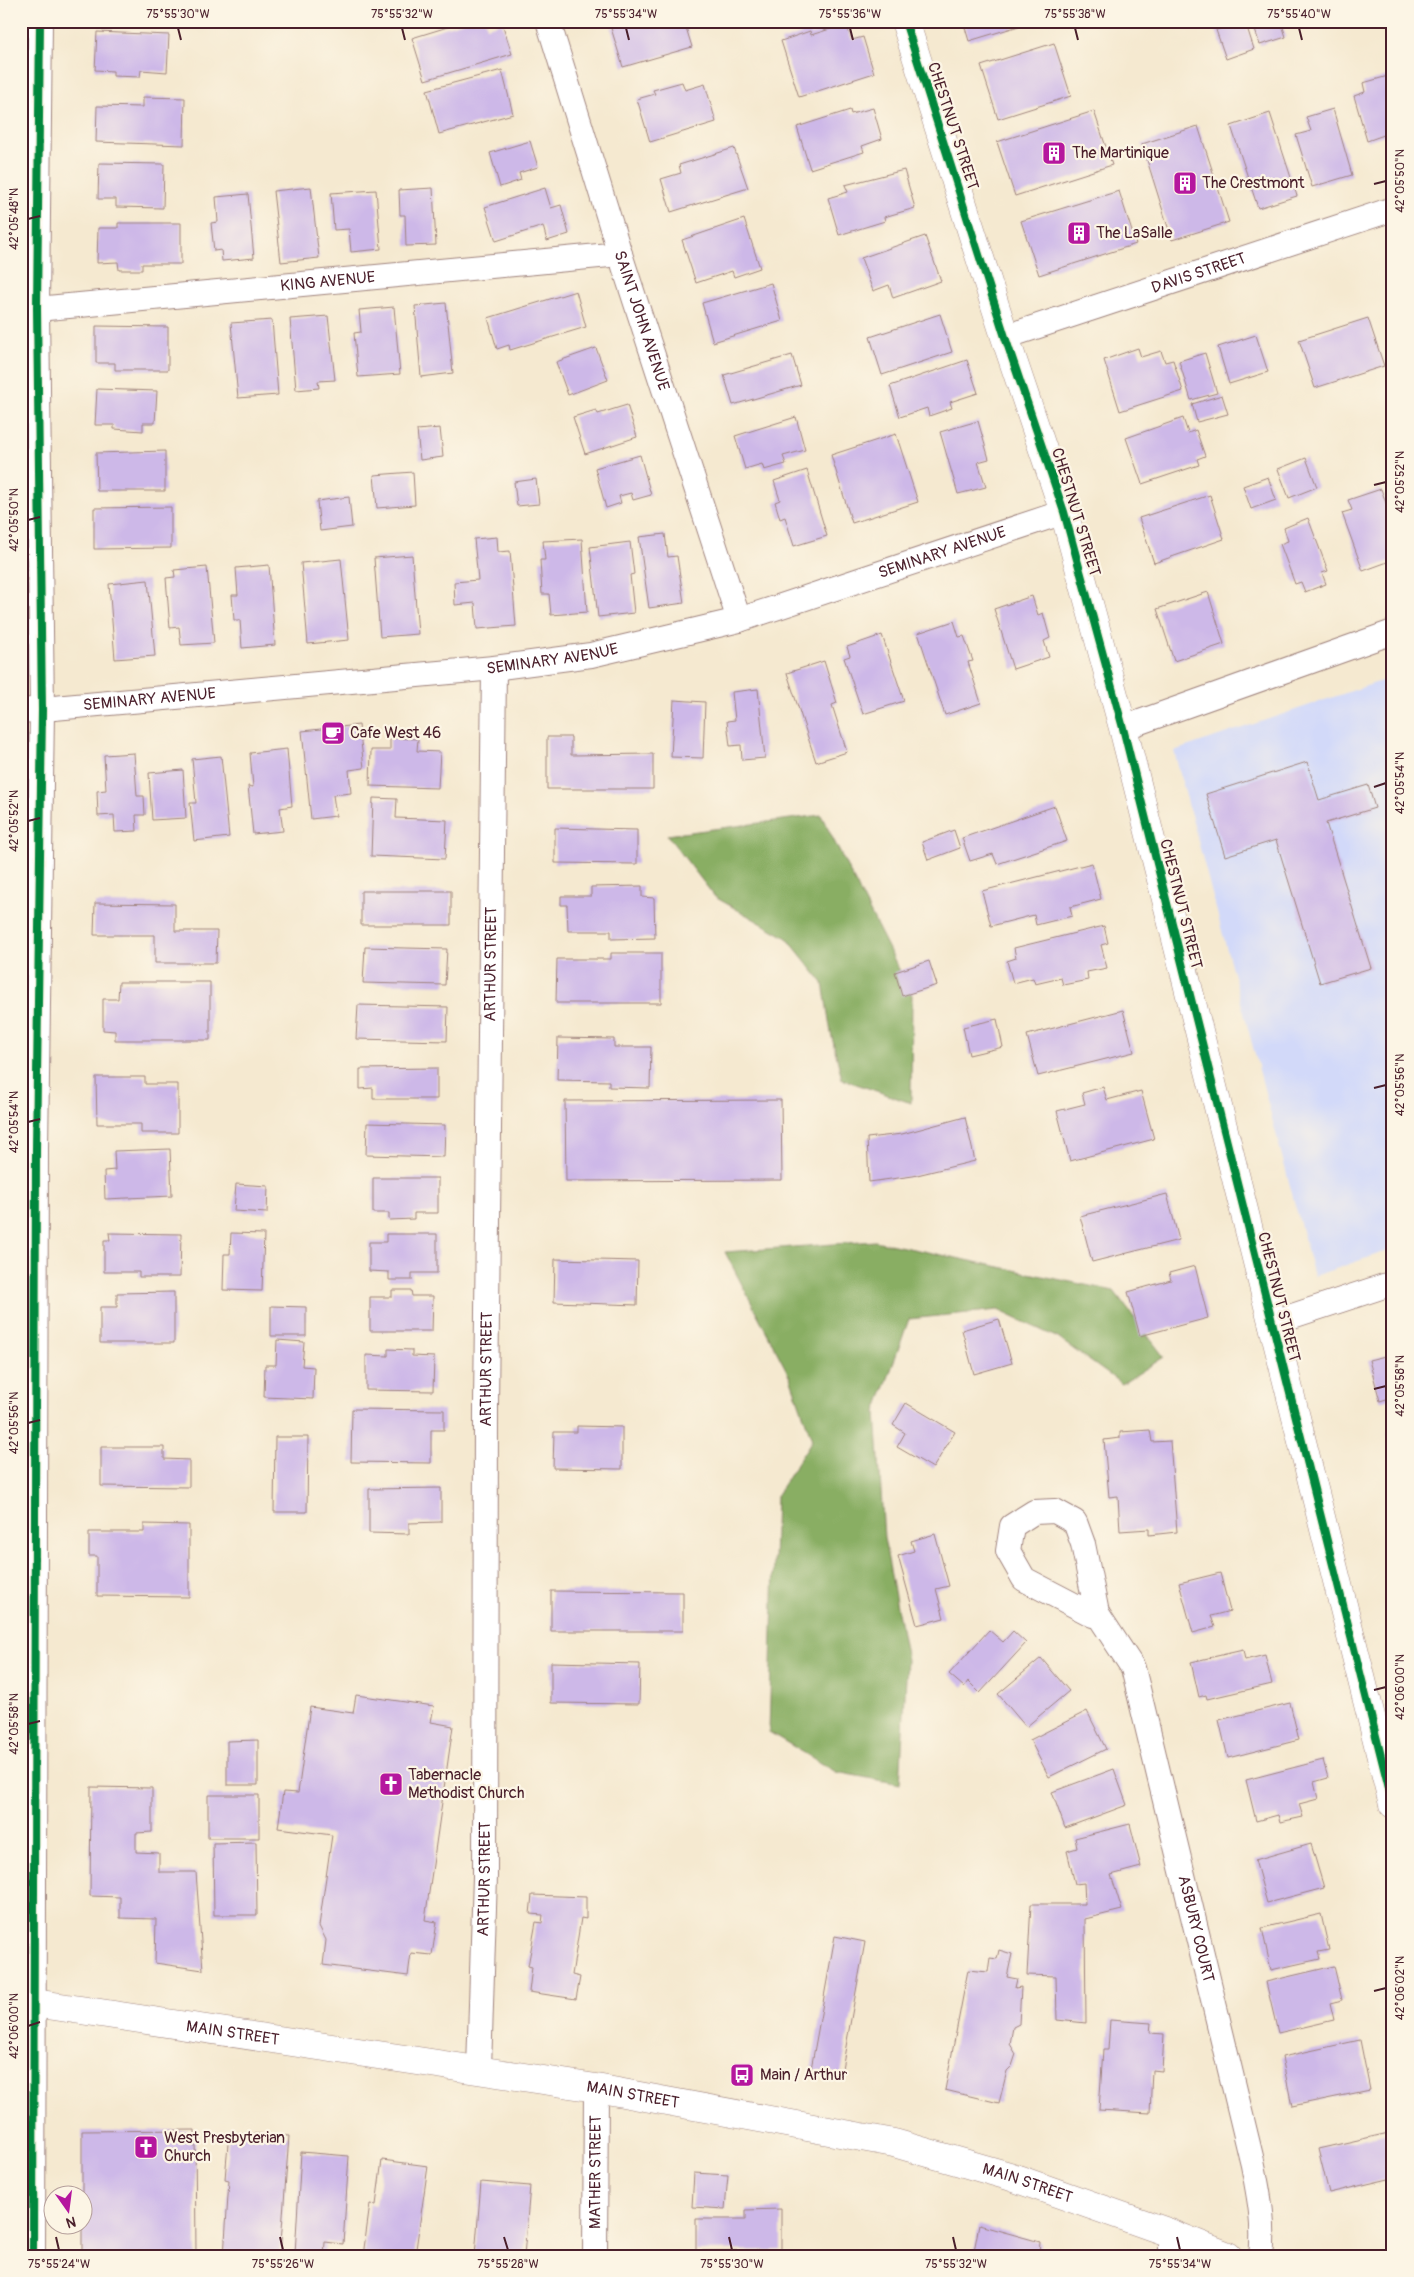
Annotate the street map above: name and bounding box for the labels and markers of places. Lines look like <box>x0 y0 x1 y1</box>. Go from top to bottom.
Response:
building icon: The Martinique <box>1041 140 1067 166</box>
place label: The Martinique <box>1072 143 1169 163</box>
building icon: The Crestmont <box>1172 170 1198 196</box>
place label: The Crestmont <box>1202 173 1305 193</box>
building icon: The LaSalle <box>1066 220 1092 246</box>
place label: The LaSalle <box>1096 223 1173 243</box>
cafe icon: Cafe West 46 <box>320 720 346 746</box>
place label: Cafe West 46 <box>350 723 441 743</box>
place label: Tabernacle Methodist Church <box>408 1765 525 1803</box>
church icon: Tabernacle Methodist Church <box>378 1771 404 1797</box>
bus stop icon: Main / Arthur <box>729 2062 755 2088</box>
place label: Main / Arthur <box>760 2065 847 2085</box>
place label: West Presbyterian Church <box>164 2128 285 2166</box>
church icon: West Presbyterian Church <box>133 2134 159 2160</box>

